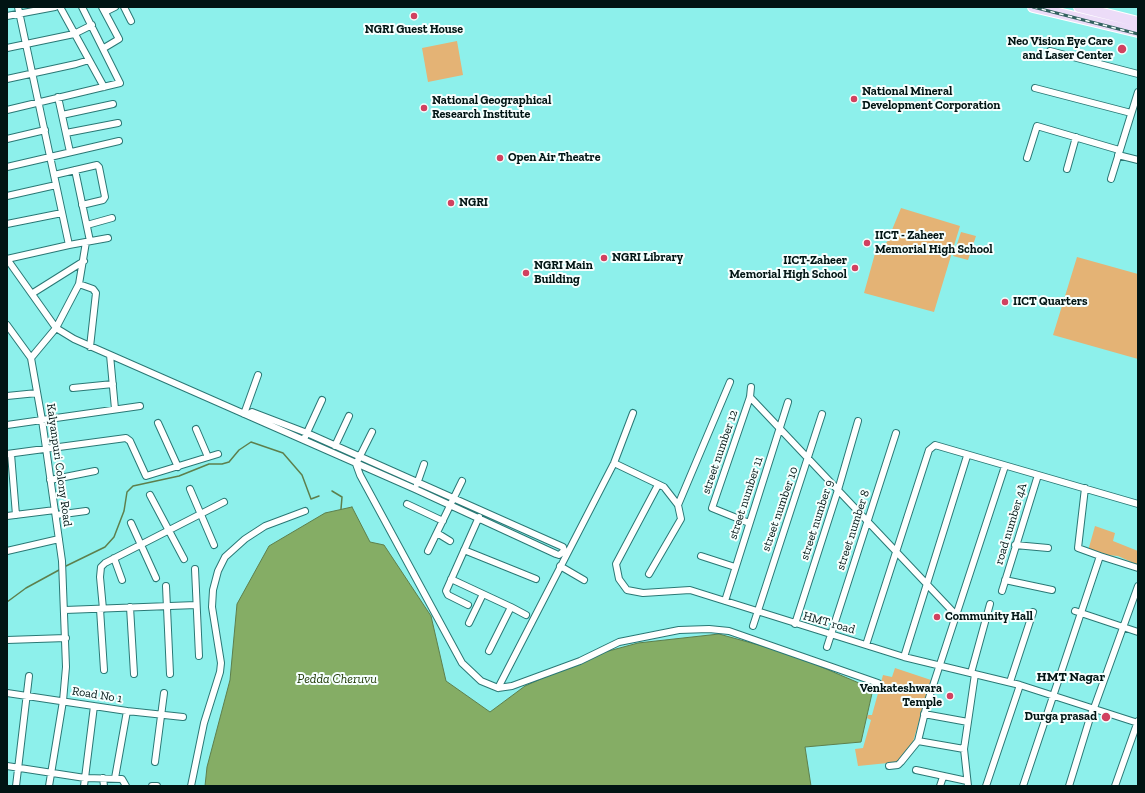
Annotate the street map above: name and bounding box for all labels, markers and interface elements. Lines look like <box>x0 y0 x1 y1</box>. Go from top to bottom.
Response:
marker: NGRI Guest House <box>409 11 419 21</box>
place label: NGRI Guest House <box>365 23 463 37</box>
place label: Neo Vision Eye Care and Laser Center <box>1007 35 1113 63</box>
marker: Neo Vision Eye Care and Laser Center <box>1116 43 1128 55</box>
place label: National Mineral Development Corporation <box>862 85 1000 113</box>
place label: National Geographical Research Institute <box>432 94 551 122</box>
marker: National Mineral Development Corporation <box>849 94 859 104</box>
marker: National Geographical Research Institute <box>419 103 429 113</box>
place label: Open Air Theatre <box>508 151 600 165</box>
marker: Open Air Theatre <box>495 153 505 163</box>
place label: NGRI <box>459 196 488 210</box>
marker: NGRI <box>446 198 456 208</box>
place label: IICT - Zaheer Memorial High School <box>875 229 993 257</box>
marker: IICT - Zaheer Memorial High School <box>862 238 872 248</box>
place label: NGRI Library <box>612 251 683 265</box>
marker: NGRI Library <box>599 253 609 263</box>
place label: IICT-Zaheer Memorial High School <box>729 254 847 282</box>
place label: NGRI Main Building <box>534 259 593 287</box>
marker: IICT-Zaheer Memorial High School <box>850 263 860 273</box>
marker: NGRI Main Building <box>521 268 531 278</box>
place label: IICT Quarters <box>1013 295 1087 309</box>
marker: IICT Quarters <box>1000 297 1010 307</box>
street label: Kalyanpuri Colony Road <box>43 402 75 528</box>
street label: street number 12 <box>699 408 741 496</box>
street label: street number 11 <box>726 455 766 541</box>
street label: street number 10 <box>759 465 801 553</box>
street label: street number 9 <box>797 478 837 562</box>
street label: road number 4A <box>992 482 1030 566</box>
street label: street number 8 <box>833 488 873 572</box>
street label: HMT road <box>801 609 857 637</box>
place label: Community Hall <box>945 610 1033 624</box>
marker: Community Hall <box>932 612 942 622</box>
district label: HMT Nagar <box>1037 669 1105 685</box>
water label: Pedda Cheruvu <box>297 671 377 687</box>
place label: Venkateshwara Temple <box>860 682 942 710</box>
street label: Road No 1 <box>71 684 123 706</box>
marker: Venkateshwara Temple <box>945 691 955 701</box>
place label: Durga prasad <box>1025 710 1097 724</box>
marker: Durga prasad <box>1100 711 1112 723</box>

